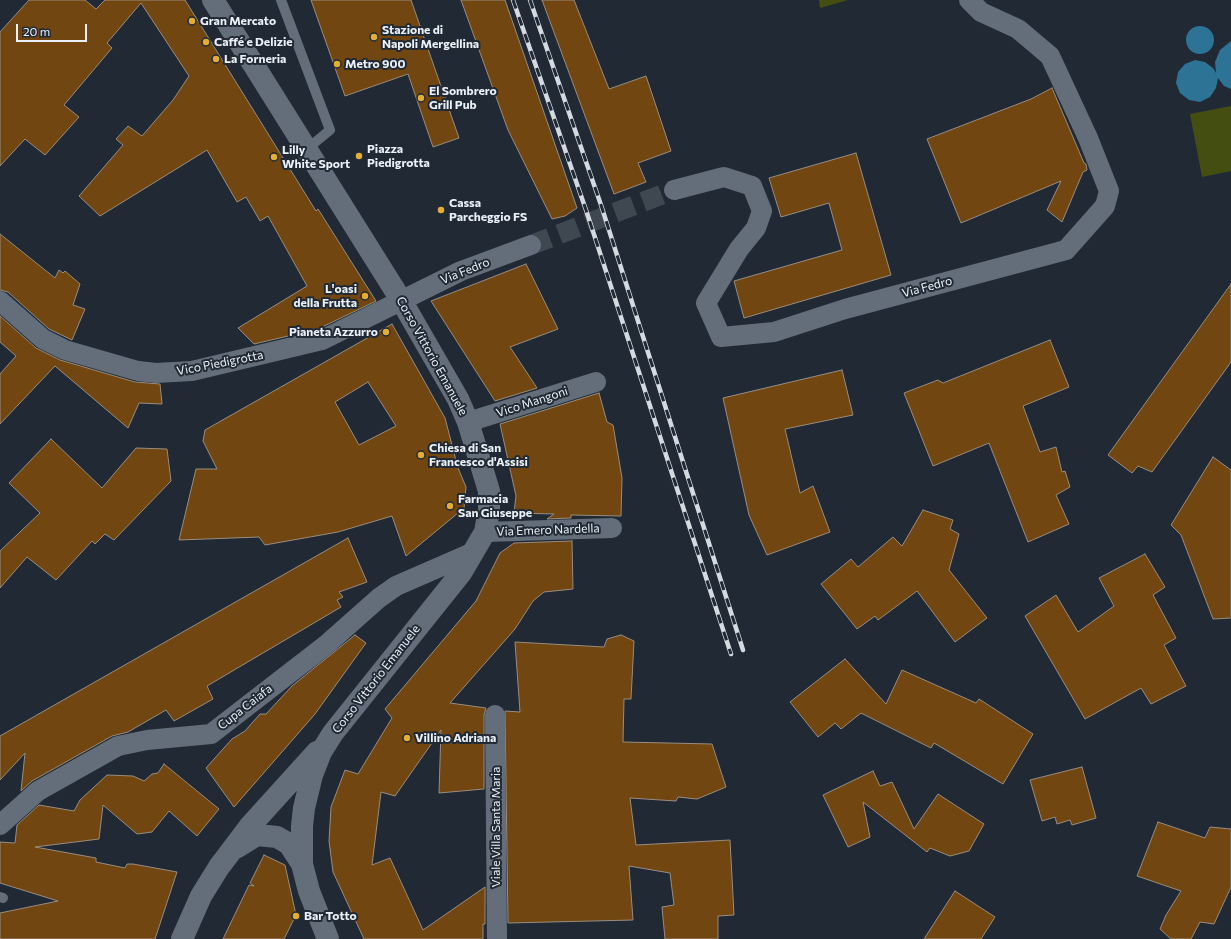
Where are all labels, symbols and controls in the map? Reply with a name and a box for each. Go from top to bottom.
place label: Gran Mercato [200,14,276,28]
scale bar [18,16,89,42]
marker: Gran Mercato [187,16,197,26]
place label: Stazione di Napoli Mergellina [382,23,479,51]
text: 20 m [23,24,50,38]
marker: Stazione di Napoli Mergellina [369,32,379,42]
place label: Caffé e Delizie [214,35,293,49]
marker: Caffé e Delizie [201,37,211,47]
place label: La Forneria [224,52,286,66]
marker: La Forneria [211,54,221,64]
place label: Metro 900 [345,57,405,71]
marker: Metro 900 [332,59,342,69]
place label: El Sombrero Grill Pub [429,84,497,112]
marker: El Sombrero Grill Pub [416,93,426,103]
place label: Piazza Piedigrotta [367,142,430,170]
place label: Lilly White Sport [282,143,350,171]
marker: Piazza Piedigrotta [354,151,364,161]
marker: Lilly White Sport [269,152,279,162]
place label: Cassa Parcheggio FS [449,196,527,224]
marker: Cassa Parcheggio FS [436,205,446,215]
street label: Via Fedro [438,255,492,287]
street label: Via Fedro [900,273,954,301]
place label: L'oasi della Frutta [293,282,357,310]
marker: L'oasi della Frutta [360,291,370,301]
street label: Corso Vittorio Emanuele [393,294,471,418]
place label: Pianeta Azzurro [289,325,378,339]
marker: Pianeta Azzurro [381,327,391,337]
street label: Vico Piedigrotta [175,348,265,378]
street label: Vico Mangoni [494,384,570,420]
place label: Chiesa di San Francesco d'Assisi [429,441,528,469]
marker: Chiesa di San Francesco d'Assisi [416,450,426,460]
place label: Farmacia San Giuseppe [458,492,532,520]
marker: Farmacia San Giuseppe [445,501,455,511]
street label: Via Emero Nardella [496,521,600,539]
street label: Corso Vittorio Emanuele [329,622,423,736]
street label: Cupa Caiafa [215,681,275,733]
place label: Villino Adriana [415,731,496,745]
marker: Villino Adriana [402,733,412,743]
street label: Viale Villa Santa Maria [489,767,503,887]
place label: Bar Totto [304,909,357,923]
marker: Bar Totto [291,911,301,921]

